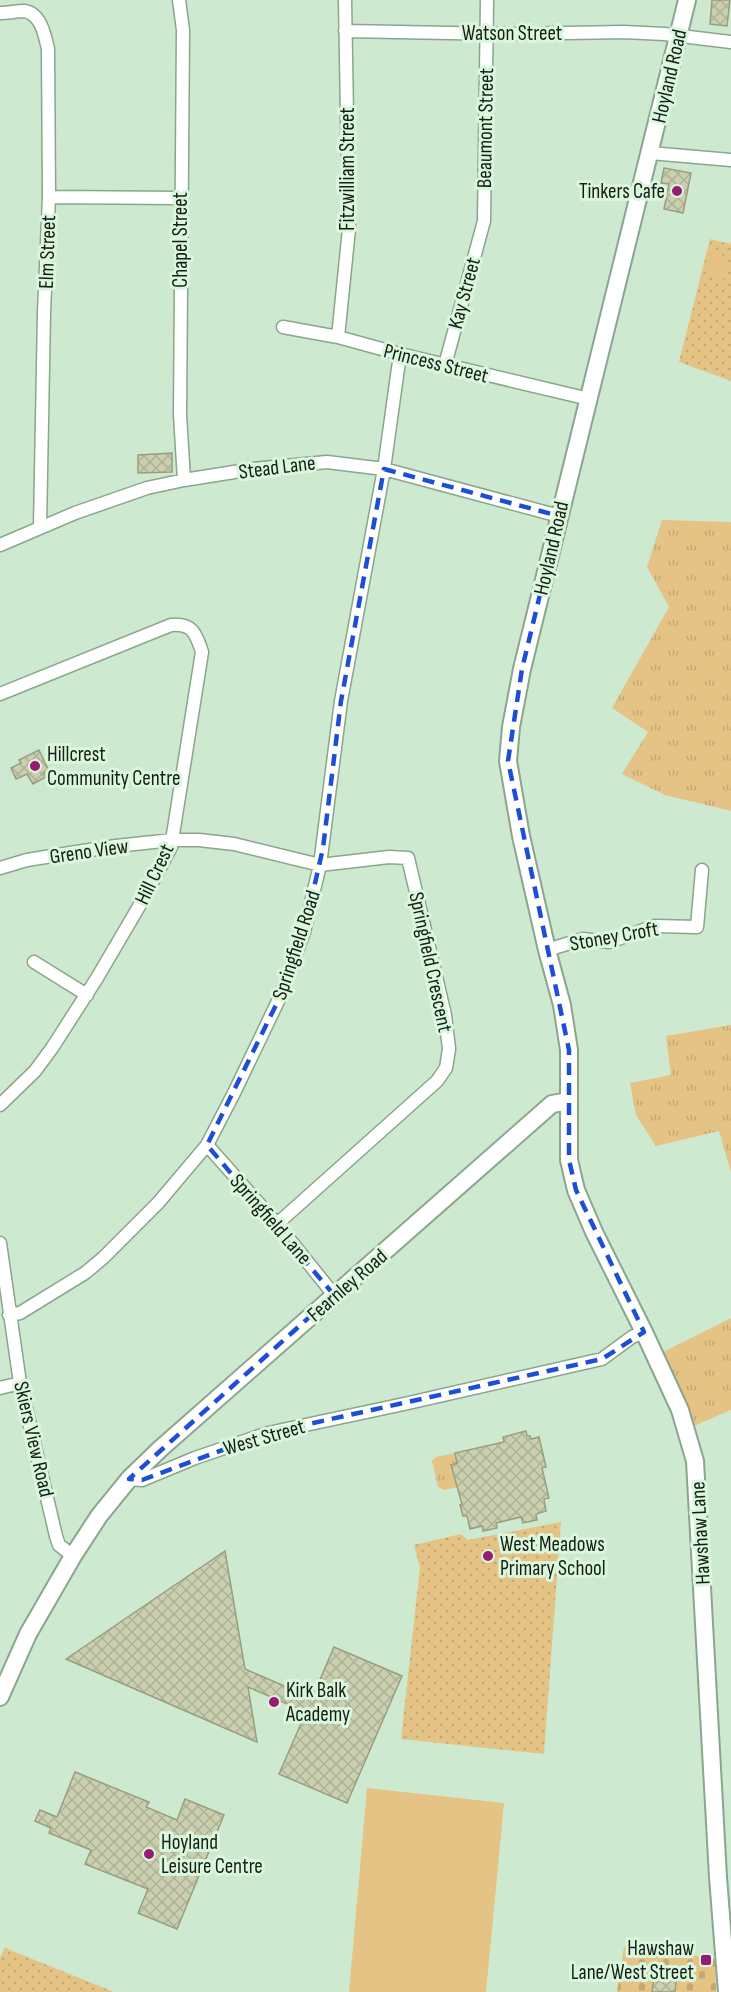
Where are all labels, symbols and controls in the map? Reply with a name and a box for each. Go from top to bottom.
street label: Watson Street [462,21,562,46]
street label: Hoyland Road [647,27,692,125]
street label: Beaumont Street [472,68,499,188]
street label: Fitzwilliam Street [335,107,360,231]
place label: Tinkers Cafe [579,179,665,204]
marker: Tinkers Cafe [670,184,684,198]
street label: Chapel Street [168,192,193,288]
street label: Elm Street [34,215,61,289]
street label: Kay Street [443,255,486,332]
street label: Princess Street [381,338,491,389]
street label: Stead Lane [237,450,317,485]
street label: Hoyland Road [529,499,574,597]
place label: Hillcrest Community Centre [47,742,180,791]
marker: Hillcrest Community Centre [28,759,42,773]
street label: Greno View [48,834,130,869]
street label: Hill Crest [130,840,179,908]
street label: Springfield Road [267,887,326,1003]
street label: Springfield Crescent [403,890,458,1034]
street label: Stoney Croft [568,916,660,957]
street label: Springfield Lane [224,1169,317,1270]
street label: Fearnley Road [302,1244,392,1327]
street label: Skiers View Road [8,1379,59,1499]
street label: West Street [221,1414,308,1461]
street label: Hawshaw Lane [685,1481,716,1585]
place label: West Meadows Primary School [500,1532,606,1581]
marker: West Meadows Primary School [481,1549,495,1563]
place label: Kirk Balk Academy [285,1678,350,1727]
marker: Kirk Balk Academy [267,1695,281,1709]
place label: Hoyland Leisure Centre [161,1830,263,1879]
marker: Hoyland Leisure Centre [142,1847,156,1861]
place label: Hawshaw Lane/West Street [571,1936,694,1985]
marker: Hawshaw Lane/West Street [699,1953,713,1967]

